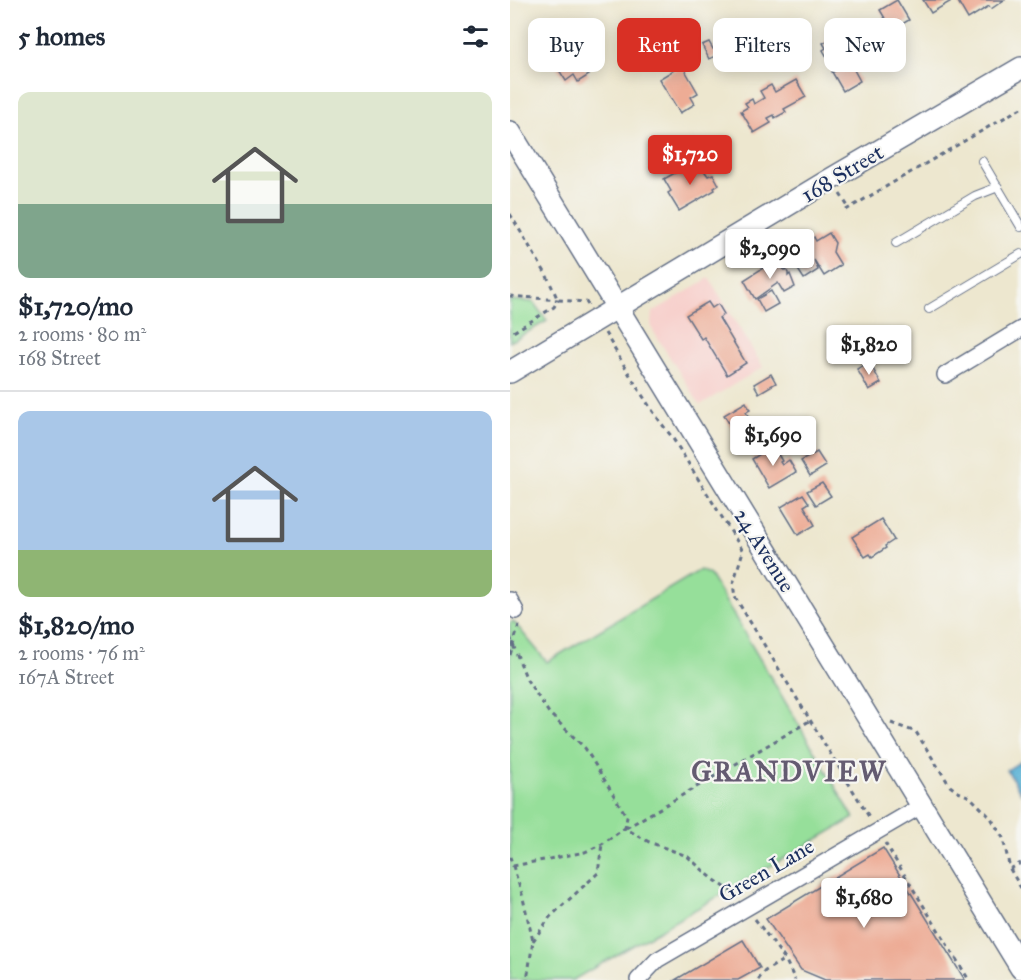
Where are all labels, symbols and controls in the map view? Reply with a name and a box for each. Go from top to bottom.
chip: Buy [528,18,605,72]
chip: Rent [617,18,701,72]
chip: Filters [713,18,812,72]
chip: New [824,18,906,72]
text: 5 homes [18,20,105,52]
icon: filters [459,20,492,53]
icon: home [201,131,309,239]
pin: $1,720 [641,135,739,186]
street label: 168 Street [796,138,888,208]
text: $1,720 [662,142,718,166]
pin: $2,090 [721,229,819,280]
text: $2,090 [739,236,801,260]
text: $1,720/mo [18,290,133,322]
text: 2 rooms · 80 m² [18,322,146,346]
pin: $1,820 [820,325,918,376]
text: $1,820 [840,332,898,356]
text: 168 Street [18,346,101,370]
pin: $1,690 [724,416,822,467]
text: $1,690 [744,423,802,447]
icon: home [201,450,309,558]
street label: 24 Avenue [728,503,801,597]
text: $1,820/mo [18,609,134,641]
text: 2 rooms · 76 m² [18,641,145,665]
text: 167A Street [18,665,114,689]
district label: GRANDVIEW [691,754,887,789]
street label: Green Lane [714,832,819,909]
pin: $1,680 [815,878,913,929]
text: $1,680 [835,885,893,909]

